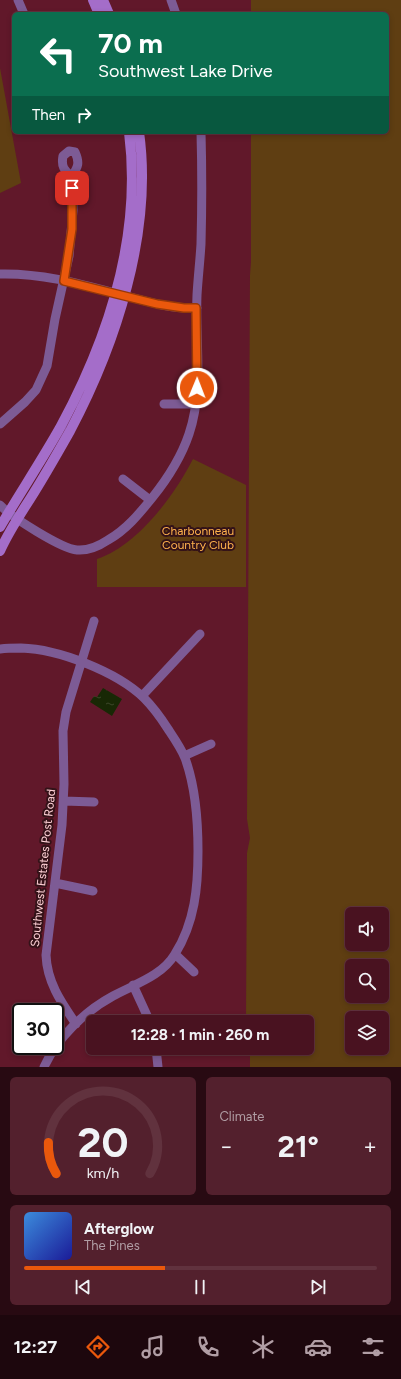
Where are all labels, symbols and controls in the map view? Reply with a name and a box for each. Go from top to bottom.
text: 70 m [98,26,163,60]
icon: left [32,28,84,80]
text: Southwest Lake Drive [98,60,273,82]
icon: right [73,104,95,126]
text: Then [32,106,65,124]
pin [55,171,89,205]
icon: arrive [61,177,83,199]
position arrow [176,367,218,409]
park label: Charbonneau Country Club [162,524,234,552]
street label: Southwest Estates Post Road [28,788,58,948]
map controls [345,907,389,1055]
button: sound [345,907,389,951]
button: search [345,959,389,1003]
speed limit sign: 30 [12,1003,64,1055]
button: layers [345,1011,389,1055]
text: 12:28 · 1 min · 260 m [131,1026,269,1044]
text: Climate [220,1109,264,1124]
text: 20 [77,1117,128,1167]
text: 21° [278,1128,319,1165]
text: − [220,1133,233,1160]
text: + [363,1133,377,1160]
text: km/h [86,1164,119,1182]
text: Afterglow [84,1220,154,1238]
text: The Pines [84,1238,140,1253]
icon: previous [72,1276,94,1298]
icon: pause [189,1276,211,1298]
icon: next [307,1276,329,1298]
icon: directions [84,1333,112,1361]
icon: music [139,1333,167,1361]
icon: phone [194,1333,222,1361]
icon: climate [249,1333,277,1361]
icon: car [304,1333,332,1361]
icon: filters [359,1333,387,1361]
text: 12:27 [14,1336,57,1358]

